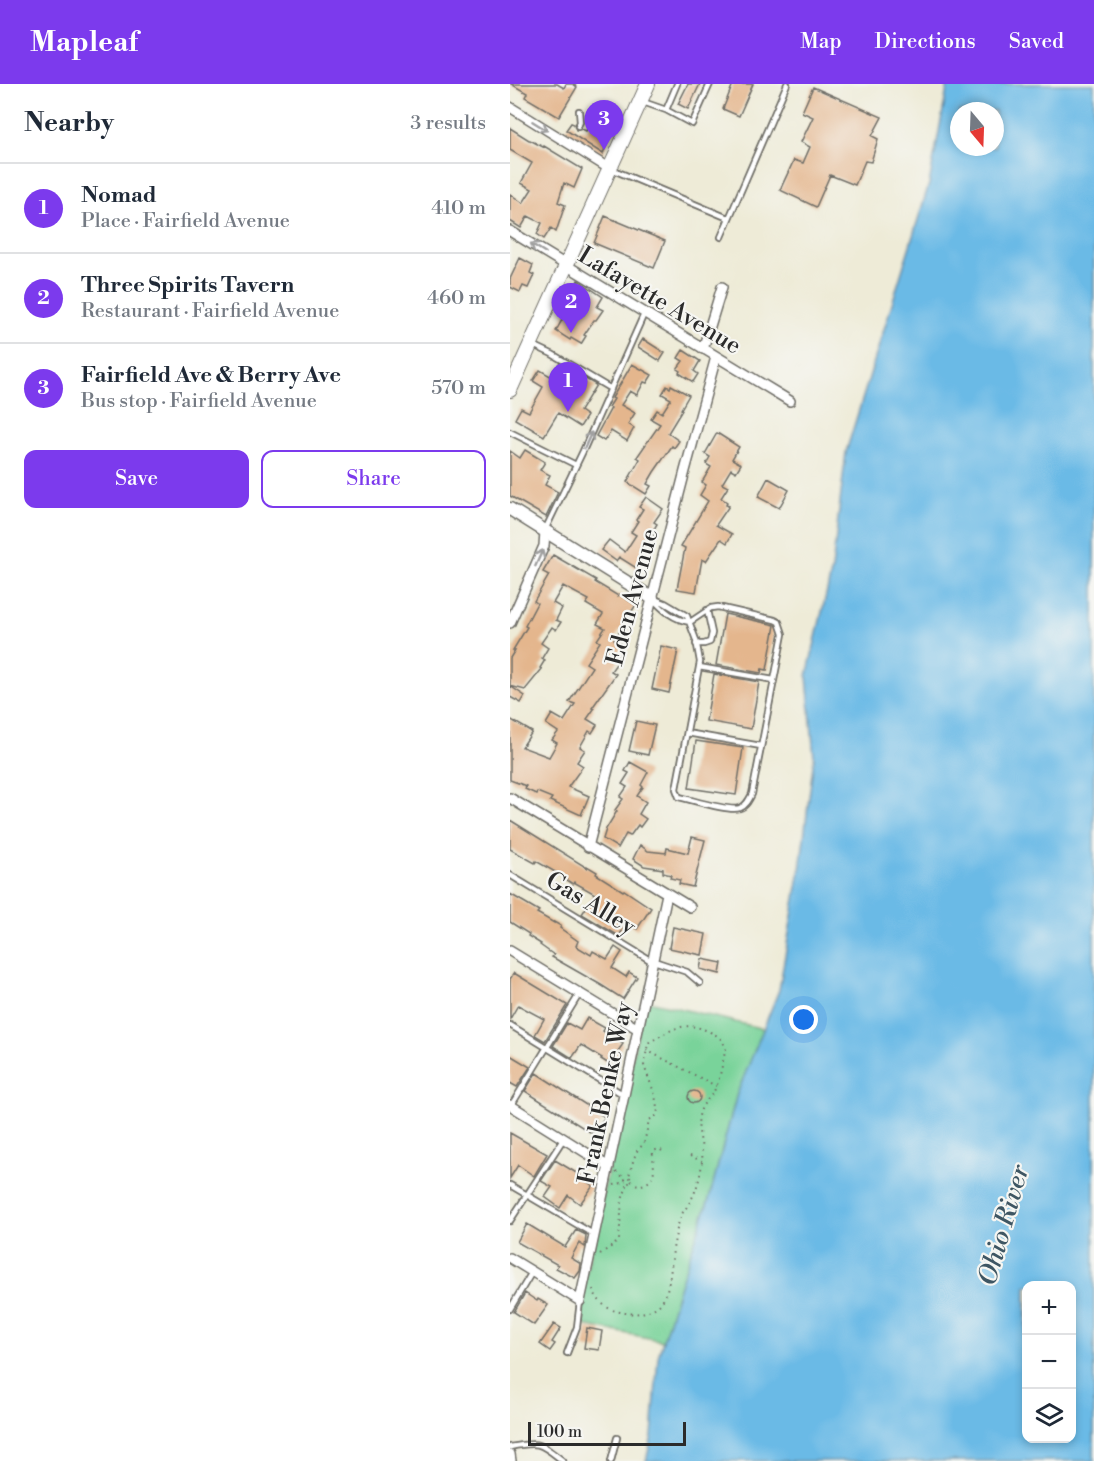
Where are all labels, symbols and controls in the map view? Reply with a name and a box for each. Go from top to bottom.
text: Mapleaf [30,25,138,60]
text: Map [800,29,842,55]
text: Directions [875,29,976,55]
text: Saved [1009,29,1064,55]
pin: 3 [584,100,623,150]
north arrow [950,102,1004,156]
text: Nearby [24,107,114,139]
text: 3 results [410,111,486,136]
one-way arrow [531,121,548,133]
text: Nomad [81,182,157,209]
text: 1 [39,196,48,221]
text: 410 m [431,196,486,221]
text: Place · Fairfield Avenue [81,209,290,234]
street label: Lafayette Avenue [572,240,747,361]
one-way arrow [530,242,547,254]
text: Three Spirits Tavern [81,272,294,299]
pin: 2 [552,284,590,333]
text: 2 [37,286,50,311]
text: 460 m [427,286,486,311]
text: Restaurant · Fairfield Avenue [81,299,339,324]
text: Fairfield Ave & Berry Ave [81,362,341,389]
pin: 1 [548,362,588,412]
text: 3 [37,376,50,401]
text: 570 m [431,376,486,401]
text: Bus stop · Fairfield Avenue [81,389,317,414]
one-way arrow [583,432,594,450]
button: Save [24,450,249,508]
button: Share [261,450,486,508]
street label: Eden Avenue [600,525,666,669]
one-way arrow [534,550,545,568]
street label: Gas Alley [540,865,641,943]
street label: Frank Benke Way [572,999,640,1187]
your location [789,1005,818,1034]
water label: Ohio River [971,1160,1037,1289]
map controls [1022,1281,1076,1443]
button: + [1022,1281,1076,1335]
button: − [1022,1335,1076,1389]
button: layers [1022,1389,1076,1443]
scale bar [528,1419,686,1446]
text: 100 m [537,1422,582,1442]

